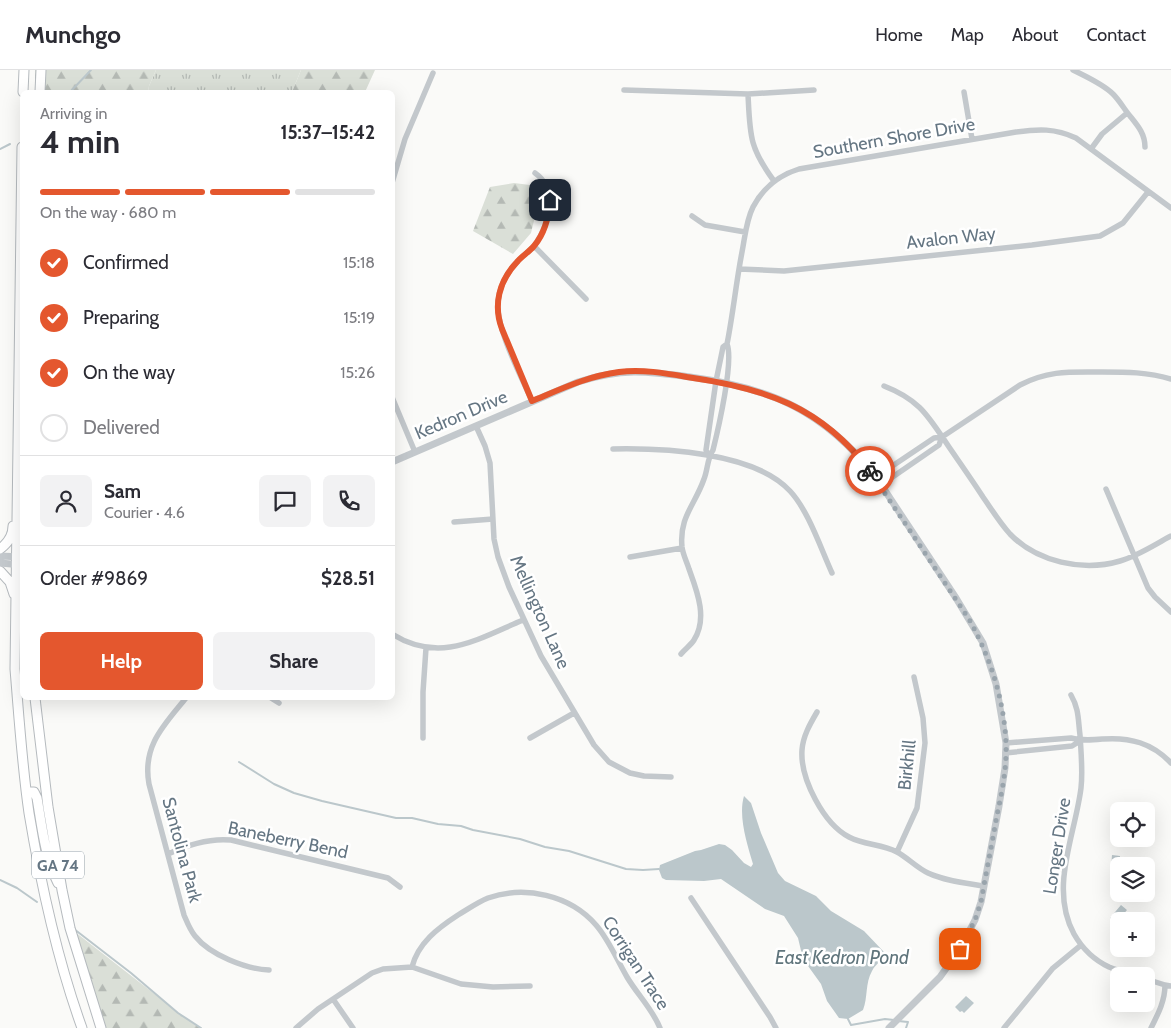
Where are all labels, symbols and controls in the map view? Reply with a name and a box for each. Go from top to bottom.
text: Munchgo [25,20,121,49]
text: Home [875,24,923,46]
text: Map [951,24,984,46]
text: About [1012,24,1058,46]
text: Contact [1086,24,1146,46]
text: Arriving in [40,104,107,123]
street label: Southern Shore Drive [811,113,977,163]
text: 15:37–15:42 [280,121,375,144]
text: 4 min [40,122,120,161]
pin [529,179,571,221]
icon: home [536,186,564,214]
text: On the way · 680 m [40,203,176,222]
street label: Avalon Way [905,222,997,254]
icon: check [40,249,68,277]
text: Confirmed [83,251,169,274]
text: 15:18 [343,253,375,272]
icon: check [40,304,68,332]
text: Preparing [83,306,159,329]
text: 15:19 [343,308,375,327]
icon: check [40,359,68,387]
text: On the way [83,361,175,384]
text: 15:26 [340,363,375,382]
street label: Kedron Drive [411,386,511,444]
text: Delivered [83,416,160,439]
courier [845,446,895,496]
icon: bike [856,457,884,485]
button: person [40,475,92,527]
button: chat [259,475,311,527]
button: phone [323,475,375,527]
text: Sam [104,480,141,503]
text: Courier · 4.6 [104,503,185,522]
street label: Mellington Lane [505,552,575,672]
text: Order #9869 [40,567,148,590]
text: $28.51 [321,567,375,590]
button: Help [40,632,203,690]
button: Share [213,632,375,690]
street label: Birkhill [893,738,921,791]
street label: Santolina Park [157,795,207,906]
street label: Longer Drive [1039,796,1075,896]
map controls [1110,802,1155,1012]
button: locate [1110,802,1155,847]
street label: Baneberry Bend [226,817,350,863]
road number: GA 74 [32,852,84,878]
button: layers [1110,857,1155,902]
street label: Corrigan Trace [598,912,674,1014]
button: + [1110,912,1155,957]
pin [939,928,981,970]
icon: bag [946,935,974,963]
water label: East Kedron Pond [775,946,910,969]
button: − [1110,967,1155,1012]

